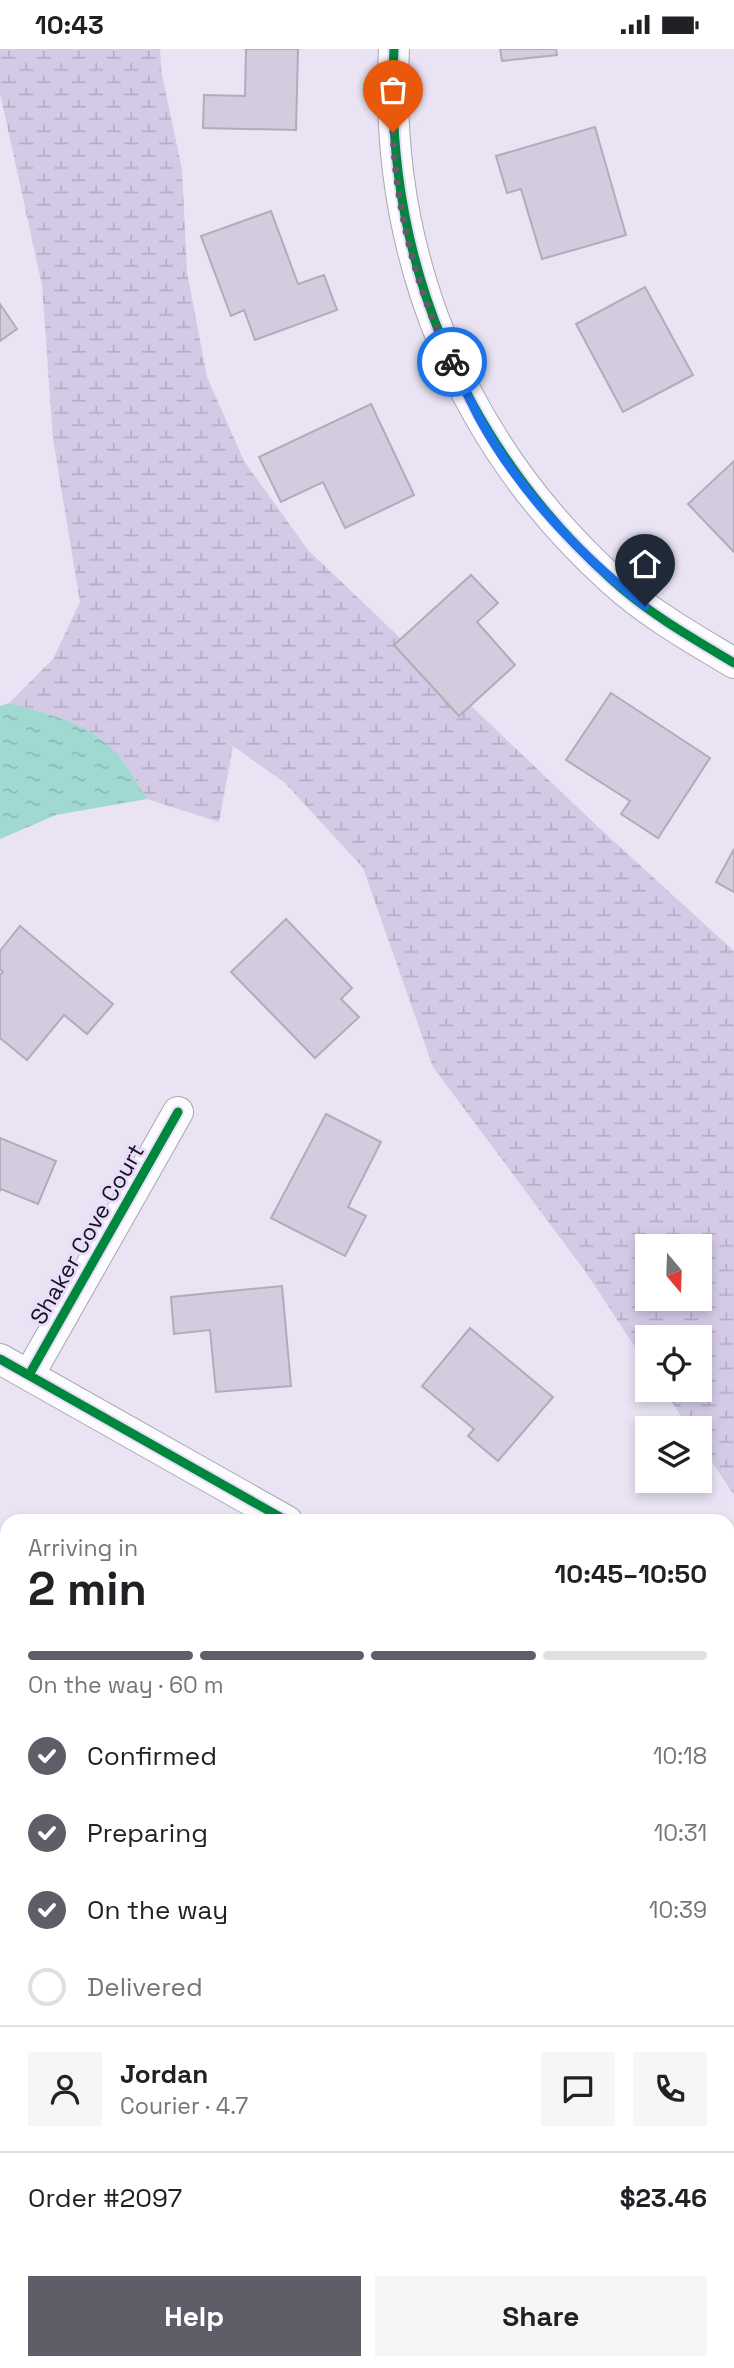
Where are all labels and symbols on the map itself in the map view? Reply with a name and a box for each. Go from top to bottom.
pin [363,60,423,132]
courier [417,327,487,397]
pin [615,534,675,606]
street label: Shaker Cove Court [23,1138,151,1330]
north arrow [635,1234,712,1311]

